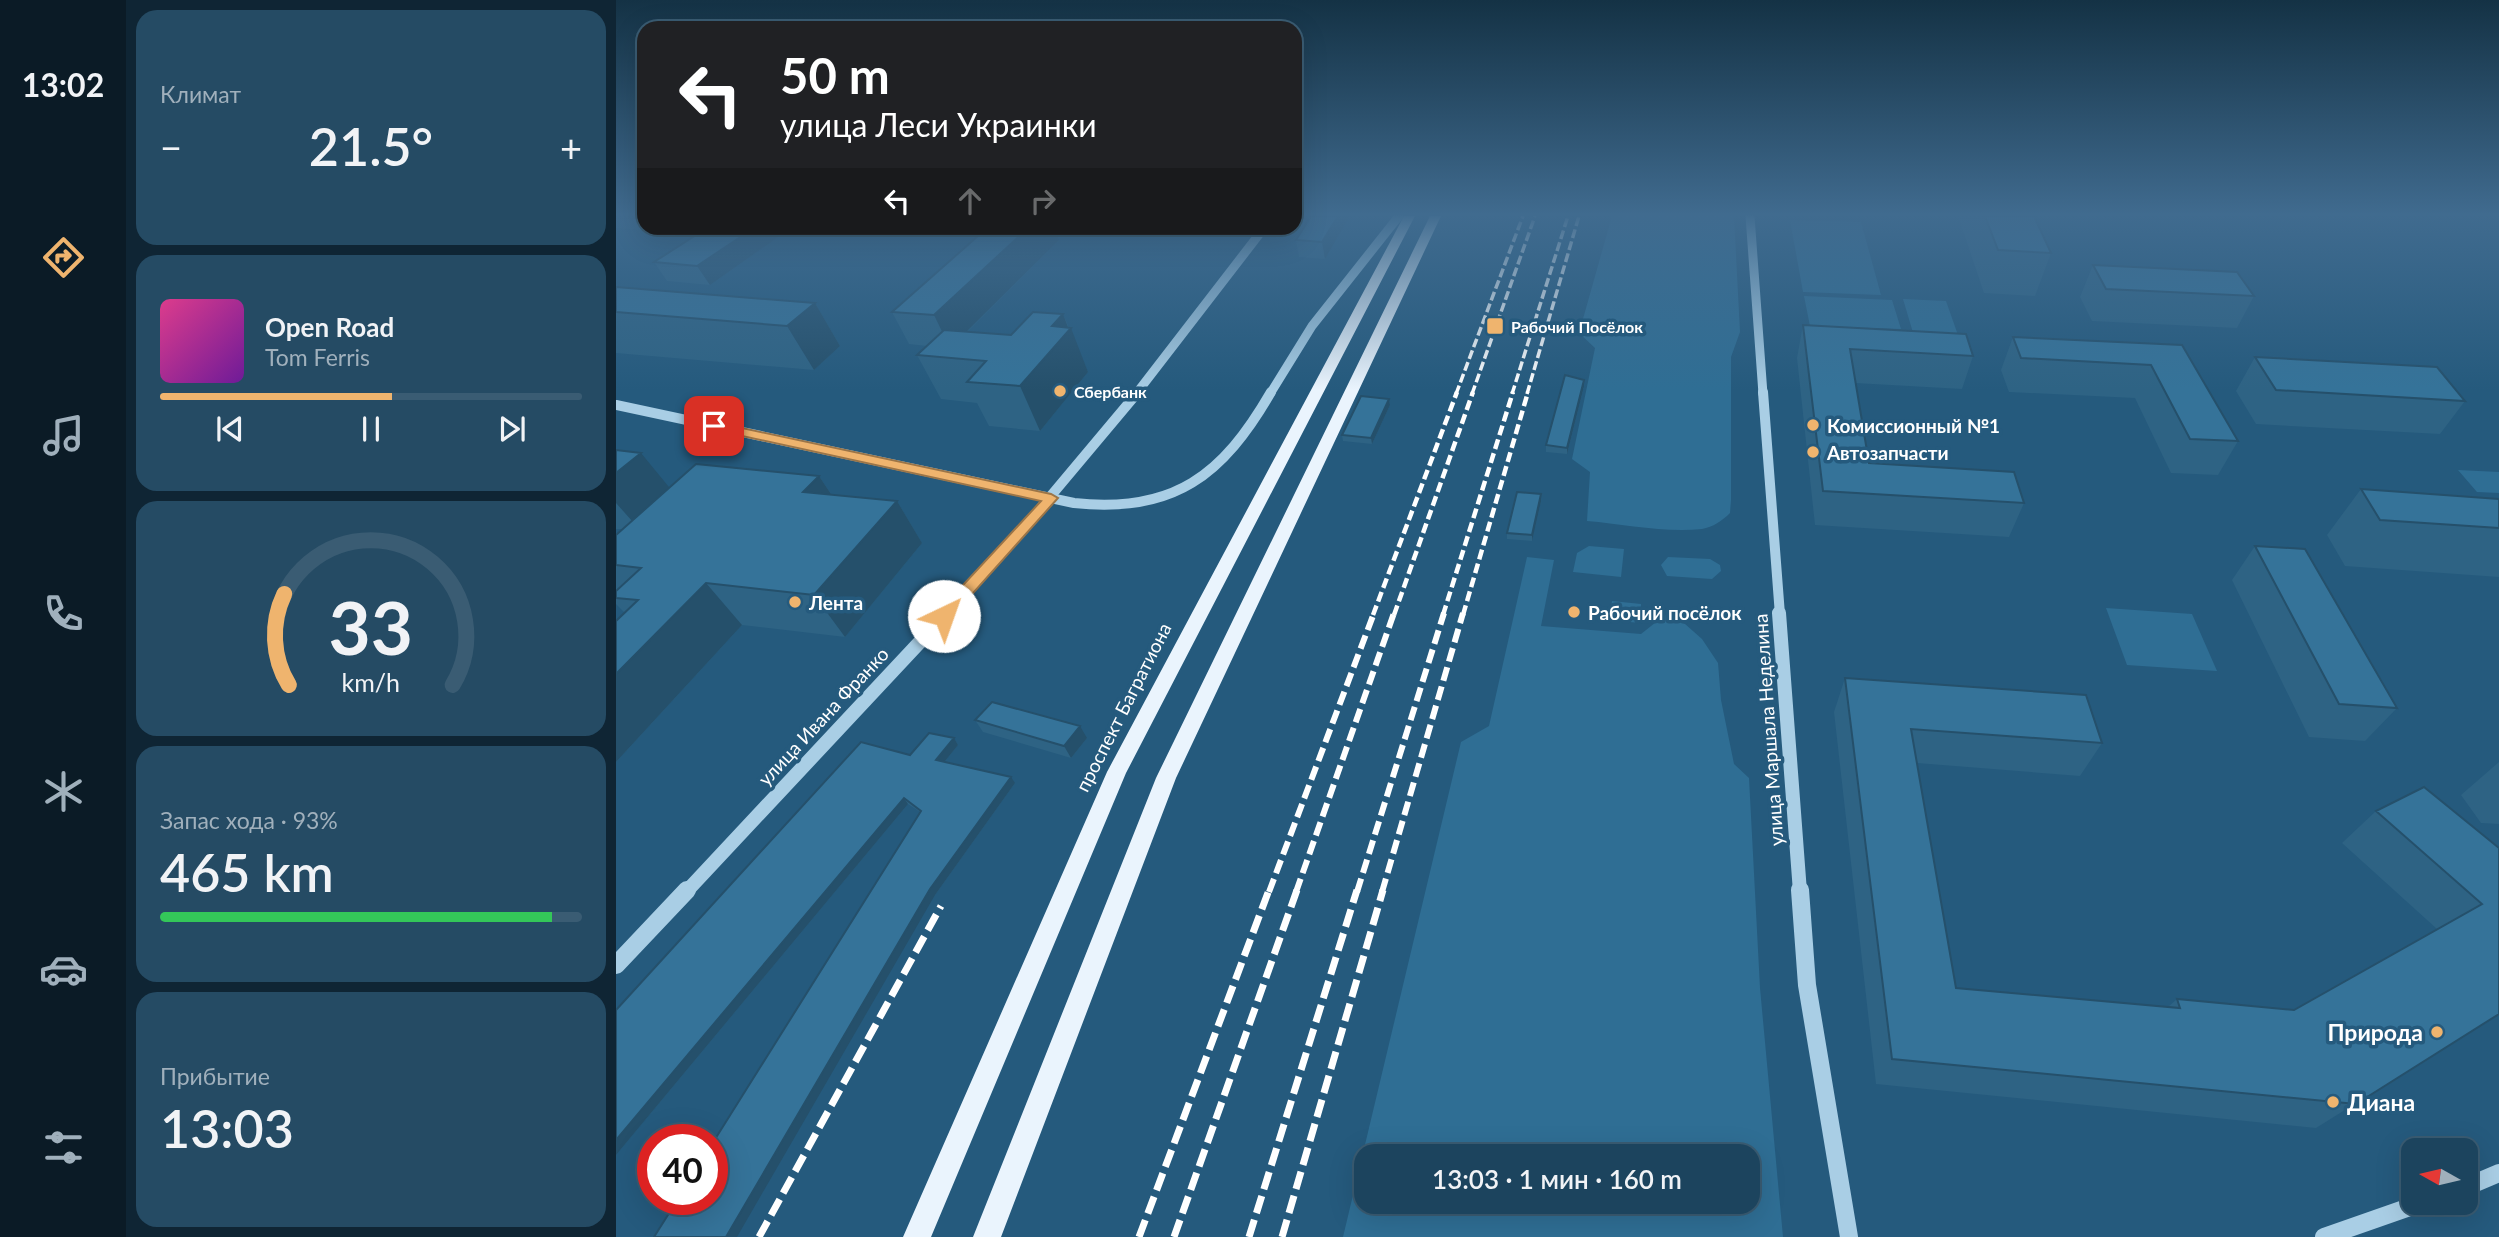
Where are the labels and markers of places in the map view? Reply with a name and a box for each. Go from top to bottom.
marker: Рабочий Посёлок [1485,316,1505,336]
place label: Рабочий Посёлок [1511,317,1643,336]
place label: Сбербанк [1074,382,1147,401]
marker: Сбербанк [1052,383,1068,399]
pin [684,396,744,456]
place label: Комиссионный №1 [1827,414,2000,437]
marker: Комиссионный №1 [1805,417,1821,433]
place label: Автозапчасти [1826,441,1948,464]
marker: Автозапчасти [1805,444,1821,460]
place label: Лента [808,591,863,614]
marker: Лента [787,594,803,610]
place label: Рабочий посёлок [1588,601,1742,624]
marker: Рабочий посёлок [1566,604,1582,620]
place label: Природа [2327,1018,2423,1046]
marker: Природа [2429,1024,2445,1040]
place label: Диана [2347,1088,2415,1116]
marker: Диана [2325,1094,2341,1110]

